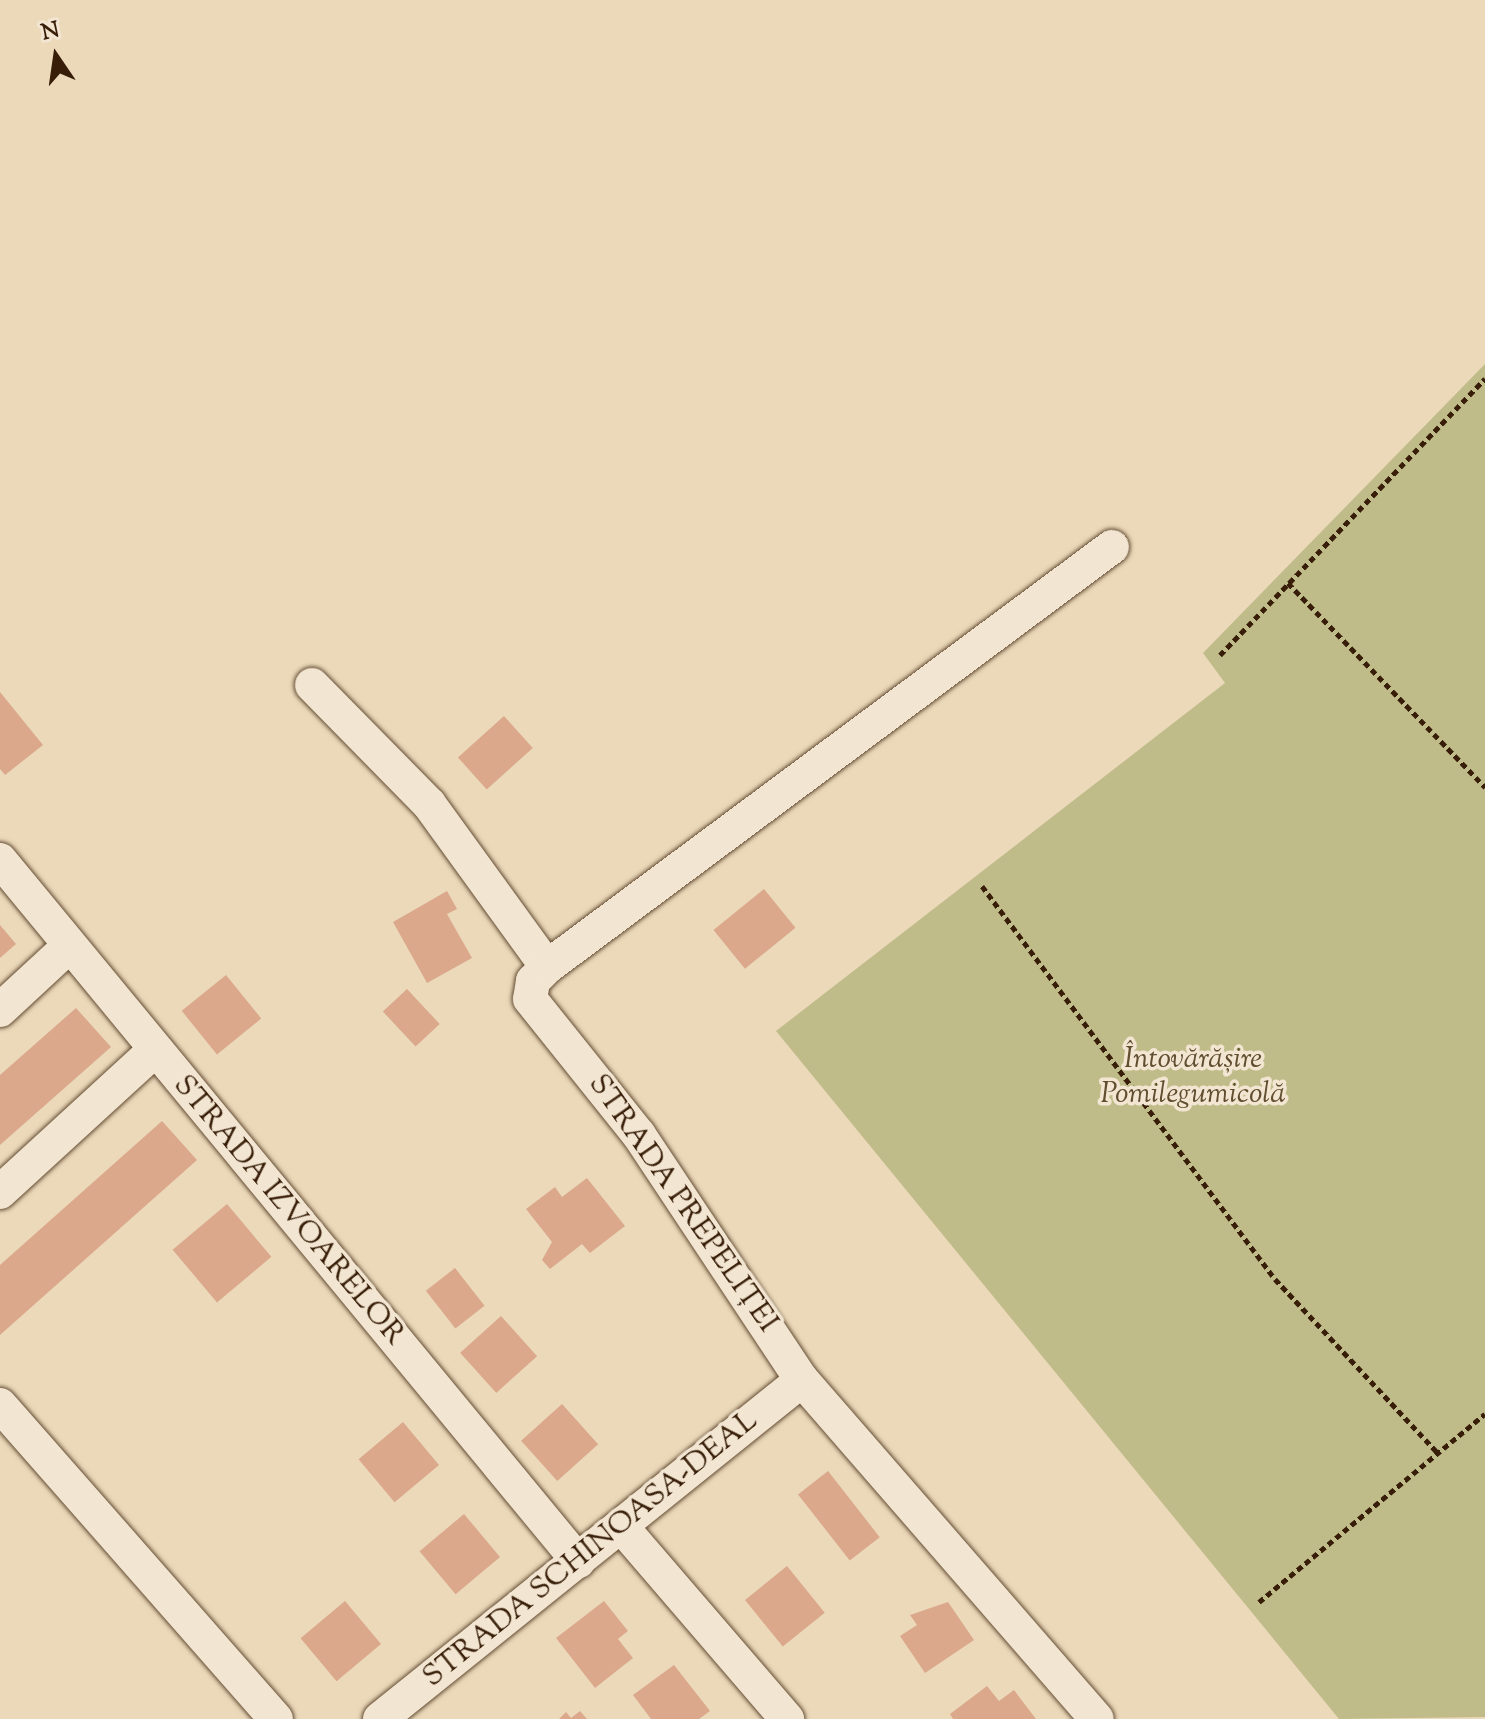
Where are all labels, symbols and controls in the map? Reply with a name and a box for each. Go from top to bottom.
text: N [38,15,63,50]
north arrow [16,16,96,96]
park label: Întovărășire Pomilegumicolă [1100,1042,1286,1112]
street label: STRADA PREPELIȚEI [579,1068,785,1340]
street label: STRADA IZVOARELOR [164,1069,412,1353]
street label: STRADA SCHINOASA-DEAL [416,1404,766,1696]

